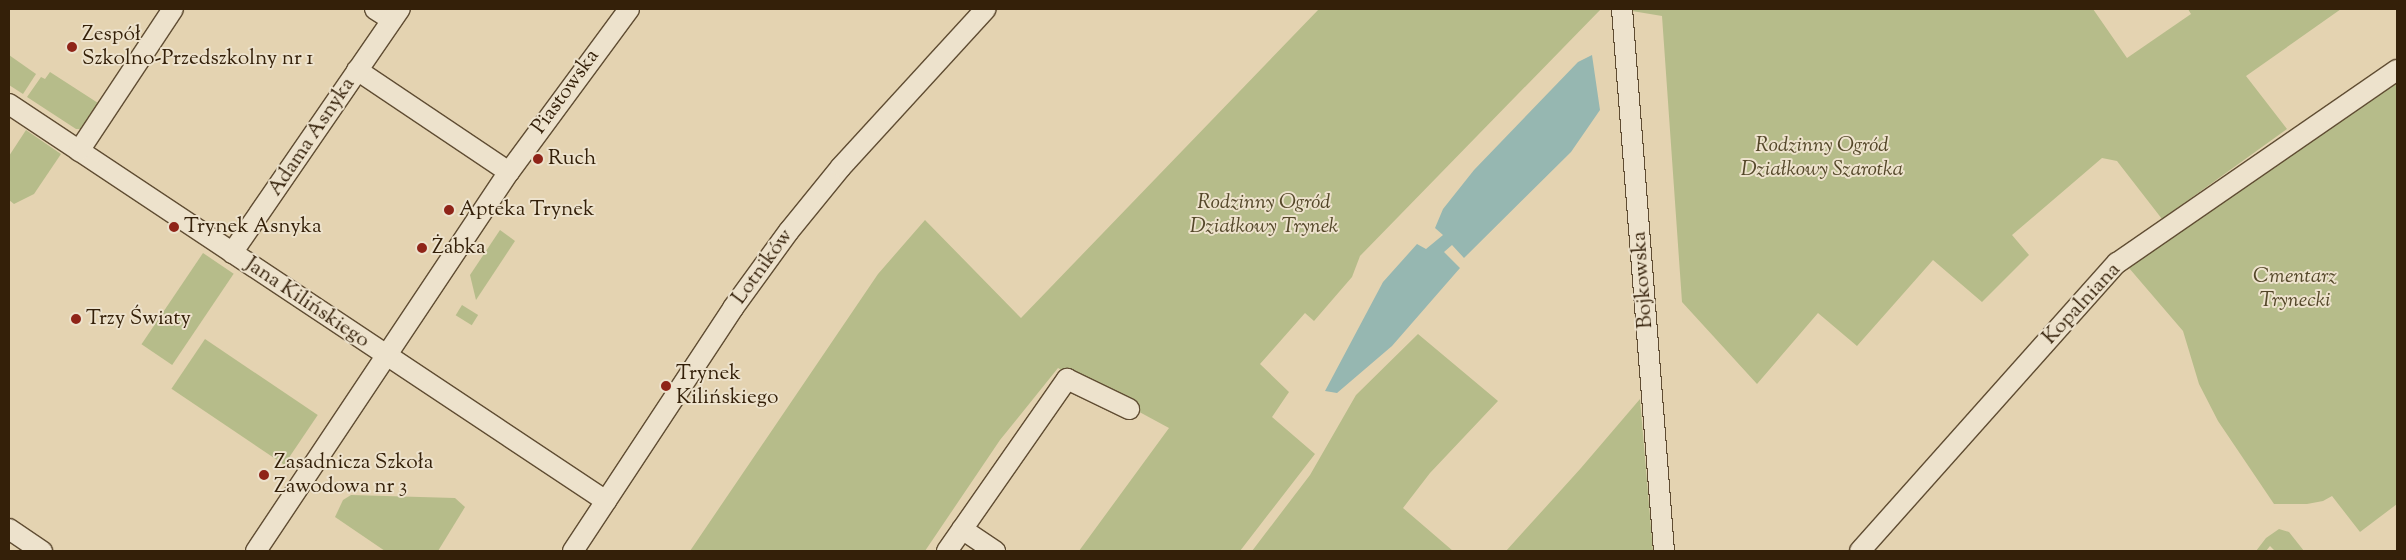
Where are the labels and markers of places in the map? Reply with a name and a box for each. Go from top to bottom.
place label: Zespół Szkolno-Przedszkolny nr 1 [82,22,313,72]
marker: Zespół Szkolno-Przedszkolny nr 1 [66,41,78,53]
place label: Ruch [548,146,596,172]
marker: Ruch [532,153,544,165]
place label: Apteka Trynek [459,197,594,223]
marker: Apteka Trynek [443,204,455,216]
place label: Trynek Asnyka [184,214,322,240]
marker: Trynek Asnyka [168,221,180,233]
place label: Żabka [432,235,486,261]
marker: Żabka [416,242,428,254]
place label: Trzy Światy [86,306,191,332]
marker: Trzy Światy [70,313,82,325]
place label: Trynek Kilińskiego [676,361,778,411]
marker: Trynek Kilińskiego [660,380,672,392]
place label: Zasadnicza Szkoła Zawodowa nr 3 [274,450,433,500]
marker: Zasadnicza Szkoła Zawodowa nr 3 [258,469,270,481]

